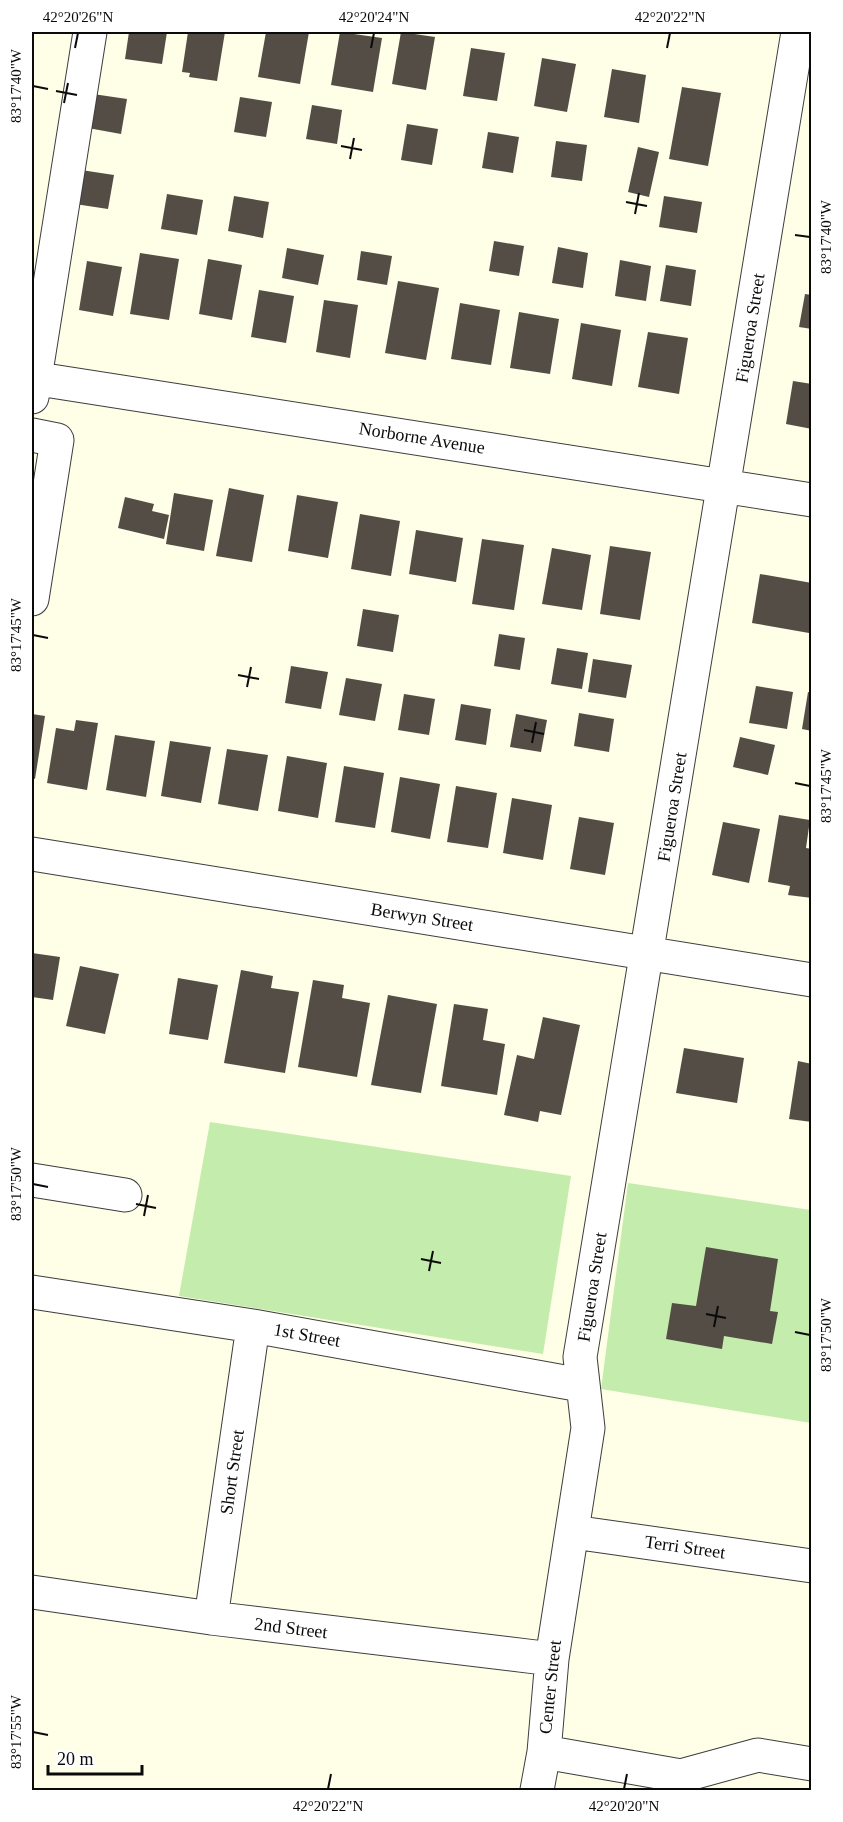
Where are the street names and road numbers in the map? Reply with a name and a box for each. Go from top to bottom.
street label: Figueroa Street [731,272,769,384]
street label: Norborne Avenue [358,418,486,458]
street label: Figueroa Street [653,751,691,863]
street label: Berwyn Street [369,899,475,935]
street label: Figueroa Street [573,1231,611,1343]
street label: 1st Street [272,1319,342,1351]
street label: Short Street [216,1428,248,1516]
street label: Terri Street [643,1531,727,1563]
street label: 2nd Street [253,1614,329,1642]
street label: Center Street [535,1639,565,1735]

